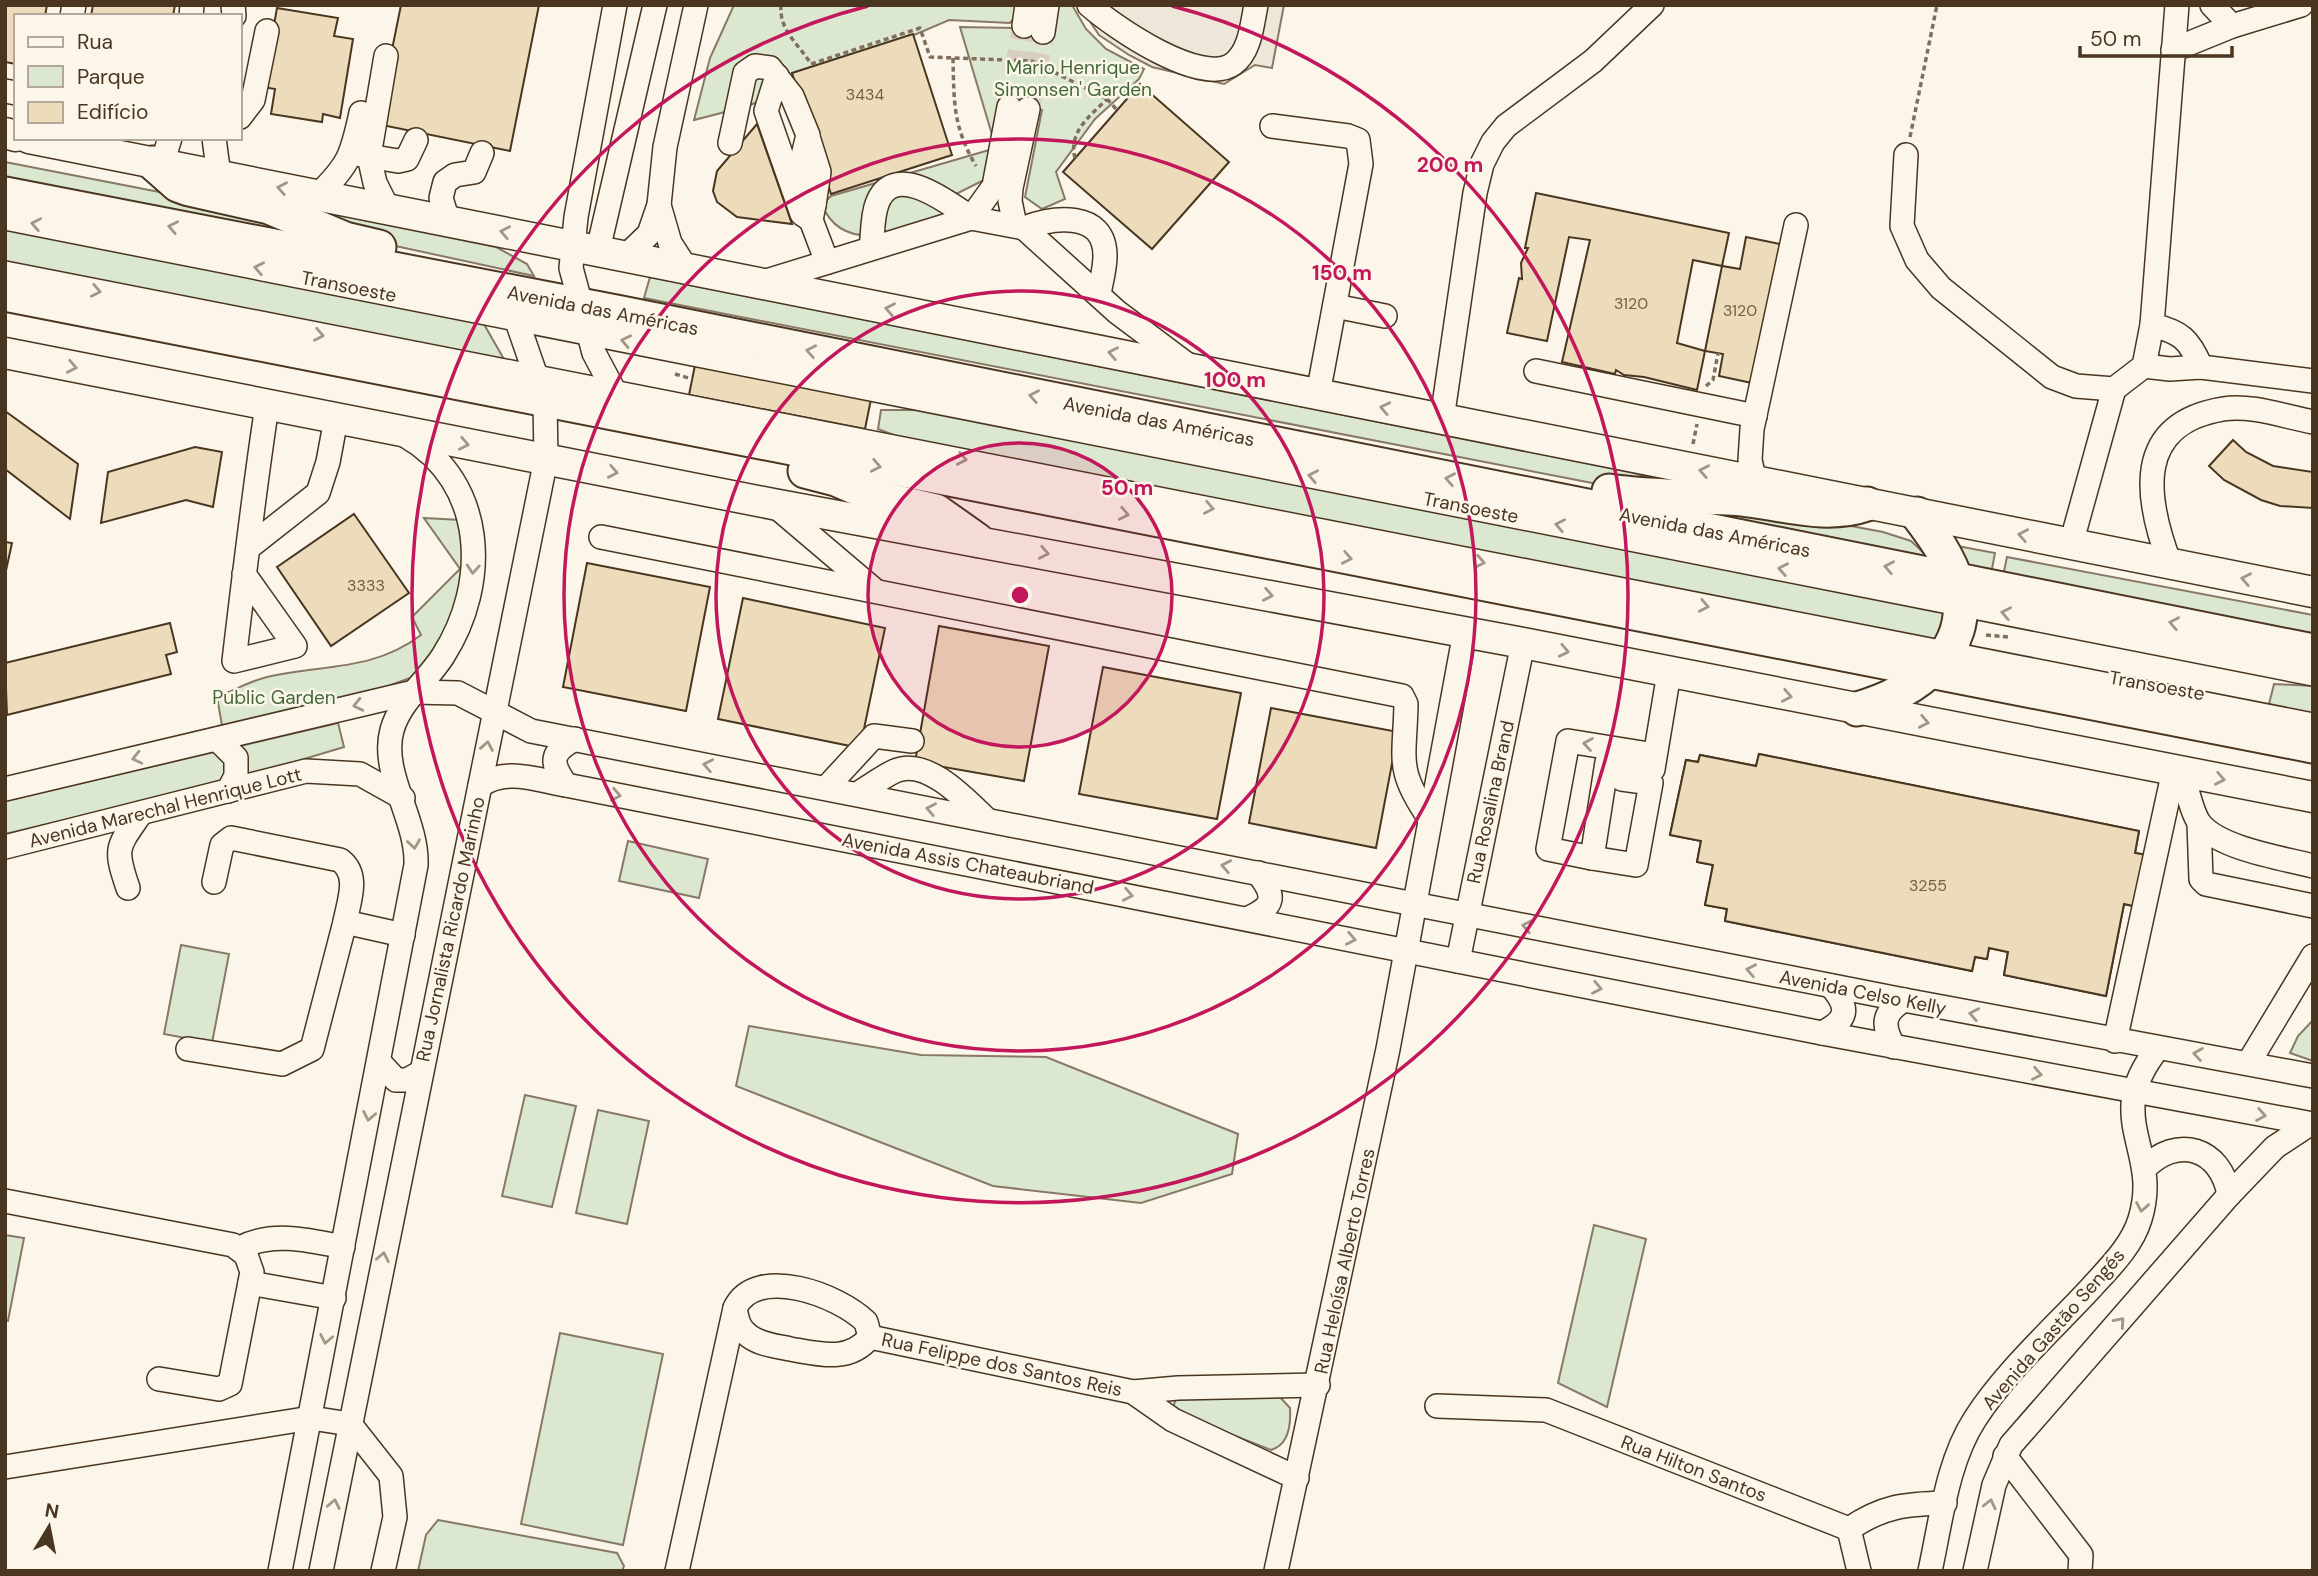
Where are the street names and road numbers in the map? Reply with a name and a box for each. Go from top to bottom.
street label: Transoeste [299,265,399,308]
street label: Avenida das Américas [505,280,701,341]
street label: Avenida das Américas [1061,391,1257,452]
street label: Transoeste [1421,486,1521,529]
street label: Avenida das Américas [1617,502,1813,563]
street label: Transoeste [2107,665,2207,706]
street label: Rua Rosalina Brand [1461,718,1520,886]
street label: Avenida Marechal Henrique Lott [26,761,304,854]
street label: Rua Jornalista Ricardo Marinho [410,794,491,1064]
street label: Avenida Assis Chateaubriand [840,827,1096,900]
street label: Avenida Celso Kelly [1777,964,1949,1021]
street label: Rua Heloísa Alberto Torres [1308,1146,1381,1376]
street label: Avenida Gastão Sengés [1976,1243,2130,1415]
street label: Rua Felippe dos Santos Reis [879,1327,1124,1402]
street label: Rua Hilton Santos [1617,1429,1770,1508]

